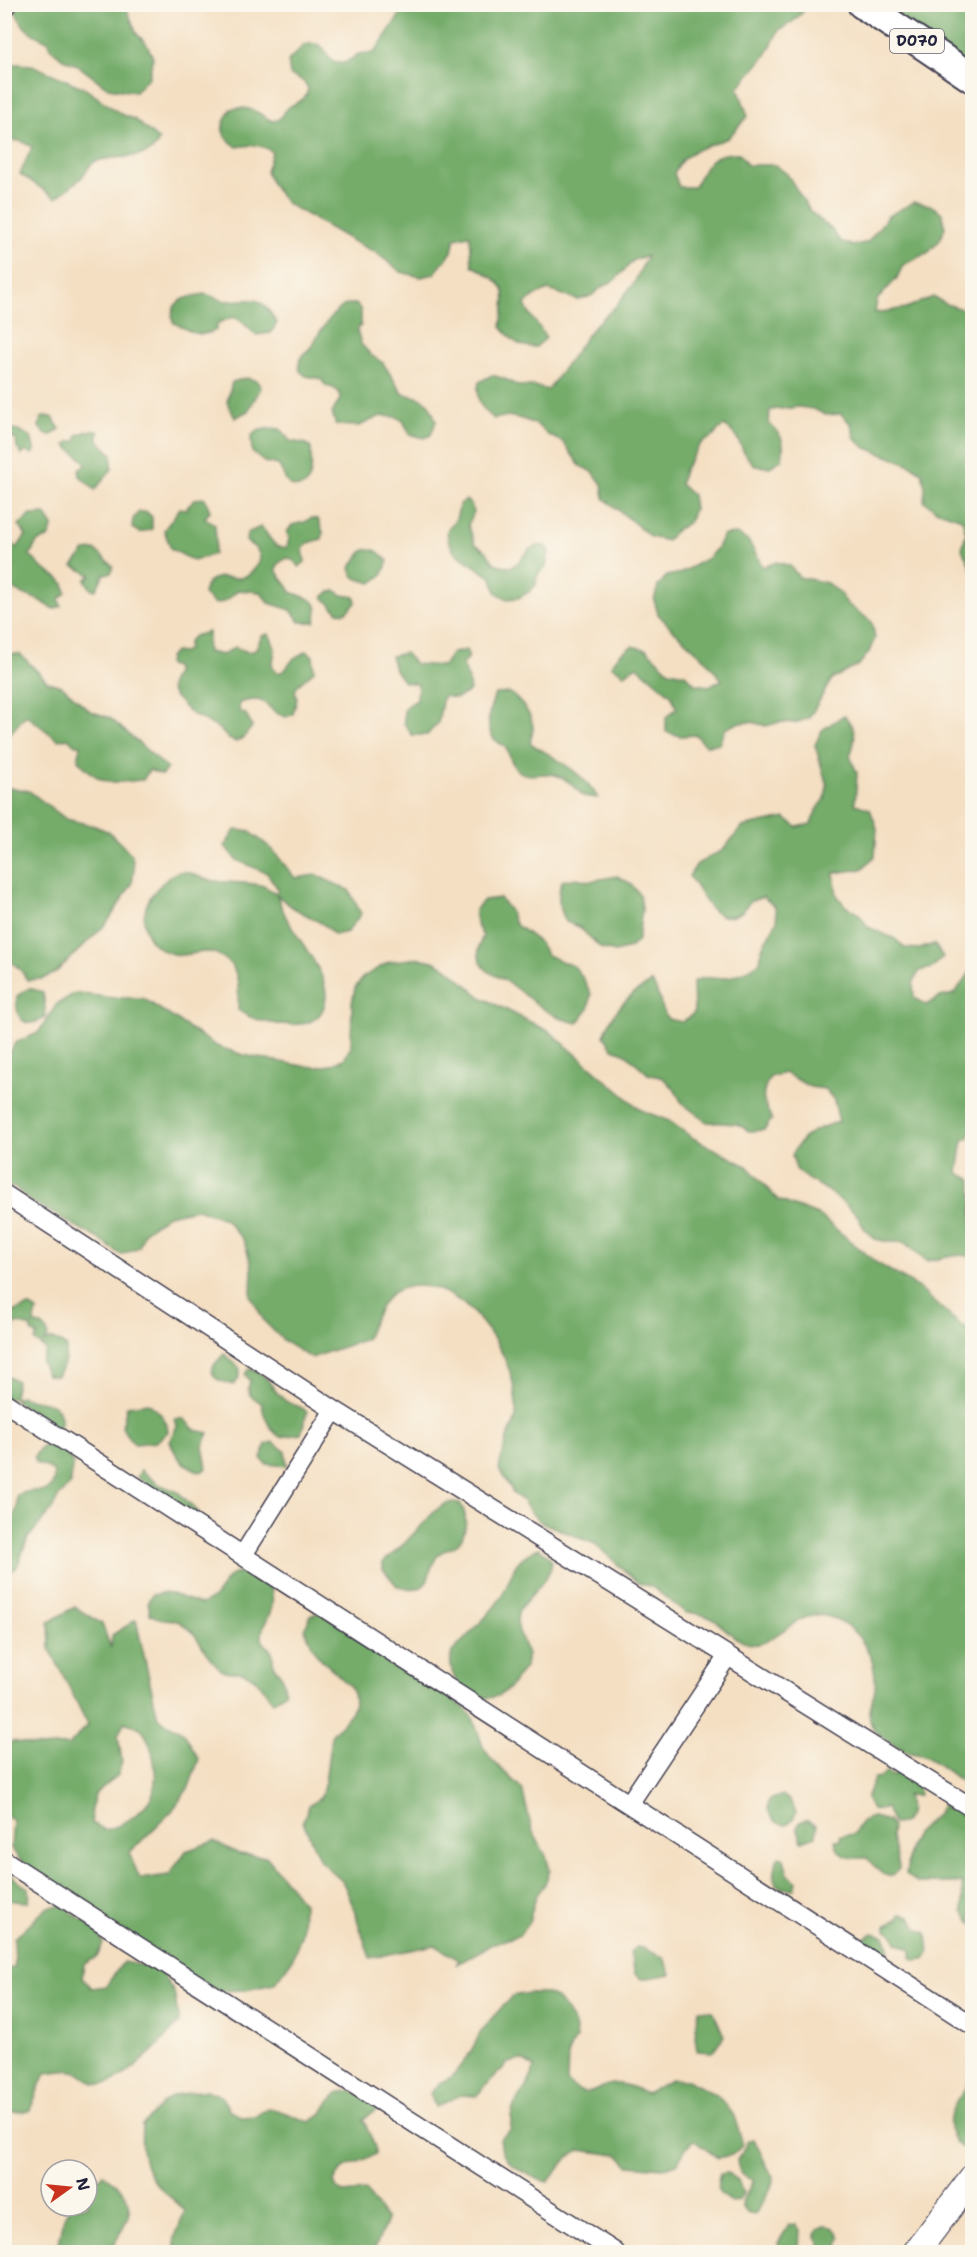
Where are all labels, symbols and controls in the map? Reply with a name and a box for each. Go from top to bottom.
road number: D070 [890,29,944,53]
north arrow [39,2158,99,2218]
text: N [71,2175,95,2193]

